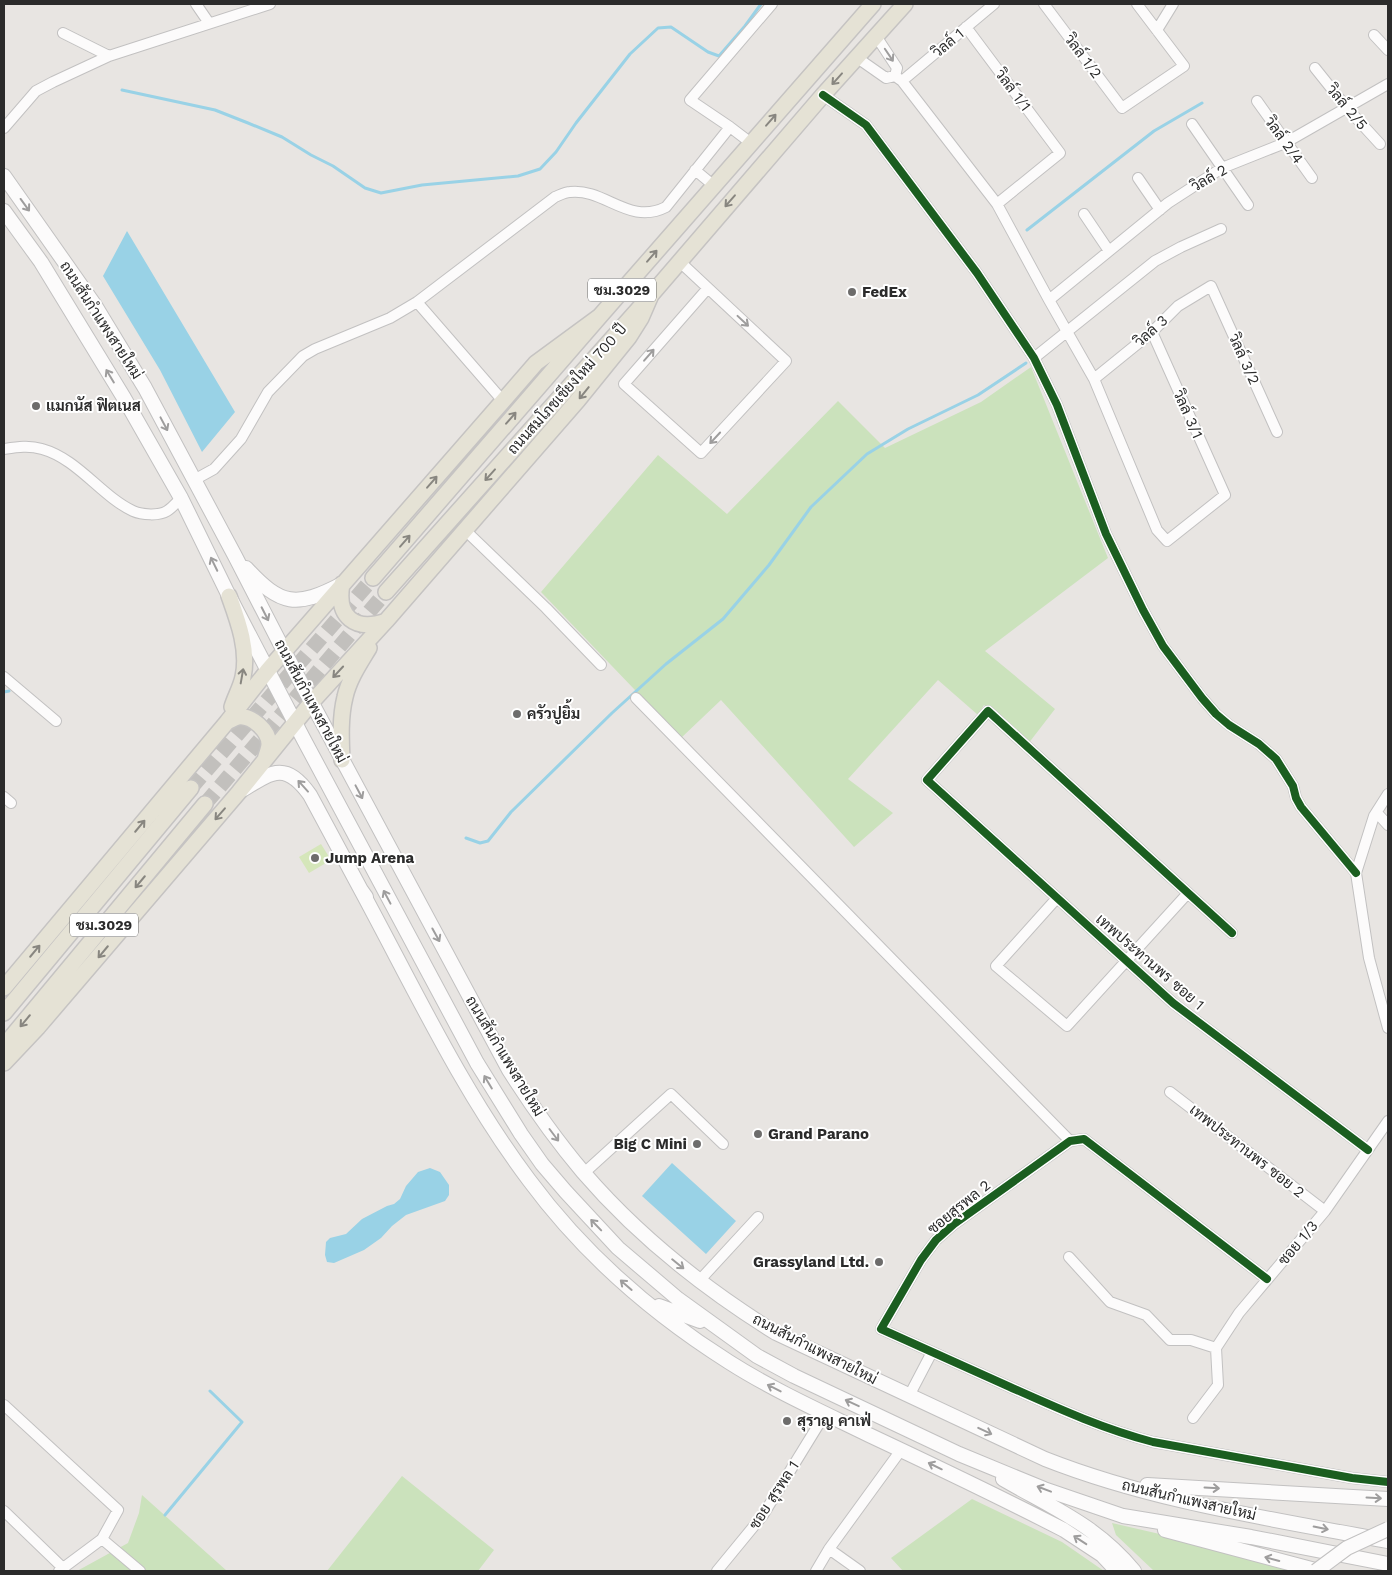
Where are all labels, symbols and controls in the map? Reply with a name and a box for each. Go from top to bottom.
street label: วิลล์ 1 [928,24,967,62]
street label: วิลล์ 1/2 [1060,29,1106,82]
one-way arrow [884,48,894,62]
street label: วิลล์ 1/1 [991,64,1035,115]
one-way arrow [831,72,843,85]
street label: วิลล์ 2/5 [1322,79,1372,134]
street label: วิลล์ 2/4 [1261,112,1308,167]
one-way arrow [765,114,776,127]
street label: วิลล์ 2 [1187,160,1230,196]
one-way arrow [725,195,736,208]
one-way arrow [20,198,30,212]
one-way arrow [646,249,658,262]
street label: ถนนสันกำแพงสายใหม่ [56,257,147,382]
road number: ชม.3029 [588,278,656,302]
place label: FedEx [862,283,907,301]
marker: FedEx [846,286,858,298]
street label: วิลล์ 3 [1129,311,1171,351]
one-way arrow [737,315,750,327]
street label: ถนนสมโภชเชียงใหม่ 700 ปี [503,319,630,458]
street label: วิลล์ 3/2 [1225,330,1264,387]
one-way arrow [643,349,655,362]
one-way arrow [105,369,115,383]
one-way arrow [579,386,590,399]
street label: วิลล์ 3/1 [1169,386,1208,441]
place label: แมกนัส ฟิตเนส [46,396,141,415]
marker: แมกนัส ฟิตเนส [30,400,42,412]
one-way arrow [505,412,516,425]
one-way arrow [160,416,169,431]
one-way arrow [709,431,721,444]
one-way arrow [484,468,496,481]
one-way arrow [426,475,438,488]
one-way arrow [399,535,410,548]
one-way arrow [209,557,218,572]
one-way arrow [261,606,270,621]
street label: ถนนสันกำแพงสายใหม่ [271,636,352,766]
one-way arrow [332,666,344,679]
one-way arrow [237,669,247,685]
place label: ครัวปูยิ้ม [527,699,580,725]
marker: ครัวปูยิ้ม [511,708,523,720]
one-way arrow [297,780,308,793]
one-way arrow [355,784,364,799]
one-way arrow [214,808,225,821]
one-way arrow [134,820,145,833]
place label: Jump Arena [325,849,414,867]
marker: Jump Arena [309,852,321,864]
one-way arrow [134,876,145,889]
one-way arrow [382,891,392,905]
street label: เทพประทานพร ซอย 1 [1092,910,1208,1014]
road number: ชม.3029 [70,914,138,936]
one-way arrow [431,928,441,943]
one-way arrow [29,944,41,957]
one-way arrow [97,945,109,958]
street label: ถนนสันกำแพงสายใหม่ [462,992,549,1119]
one-way arrow [19,1014,30,1027]
one-way arrow [482,1076,492,1090]
street label: เทพประทานพร ซอย 2 [1186,1101,1308,1201]
place label: Grand Parano [768,1125,869,1143]
one-way arrow [549,1128,559,1142]
marker: Grand Parano [752,1128,764,1140]
place label: Big C Mini [613,1135,687,1153]
marker: Big C Mini [691,1138,703,1150]
street label: ซอยสุรพล 2 [924,1176,995,1239]
street label: ซอย 1/3 [1274,1217,1322,1269]
one-way arrow [590,1219,602,1231]
place label: Grassyland Ltd. [753,1253,869,1271]
marker: Grassyland Ltd. [873,1256,885,1268]
one-way arrow [672,1259,685,1270]
one-way arrow [620,1279,633,1291]
street label: ถนนสันกำแพงสายใหม่ [750,1309,881,1388]
one-way arrow [766,1383,781,1393]
one-way arrow [845,1398,860,1408]
place label: สุราญ คาเฟ่ [797,1411,871,1432]
marker: สุราญ คาเฟ่ [781,1415,793,1427]
one-way arrow [977,1426,992,1436]
street label: ซอย สุรพล 1 [745,1457,804,1534]
one-way arrow [928,1461,943,1471]
street label: ถนนสันกำแพงสายใหม่ [1120,1475,1258,1524]
one-way arrow [1037,1483,1052,1493]
one-way arrow [1204,1484,1220,1493]
one-way arrow [1366,1493,1382,1502]
one-way arrow [1312,1524,1328,1533]
one-way arrow [1073,1535,1087,1546]
one-way arrow [1264,1554,1280,1563]

